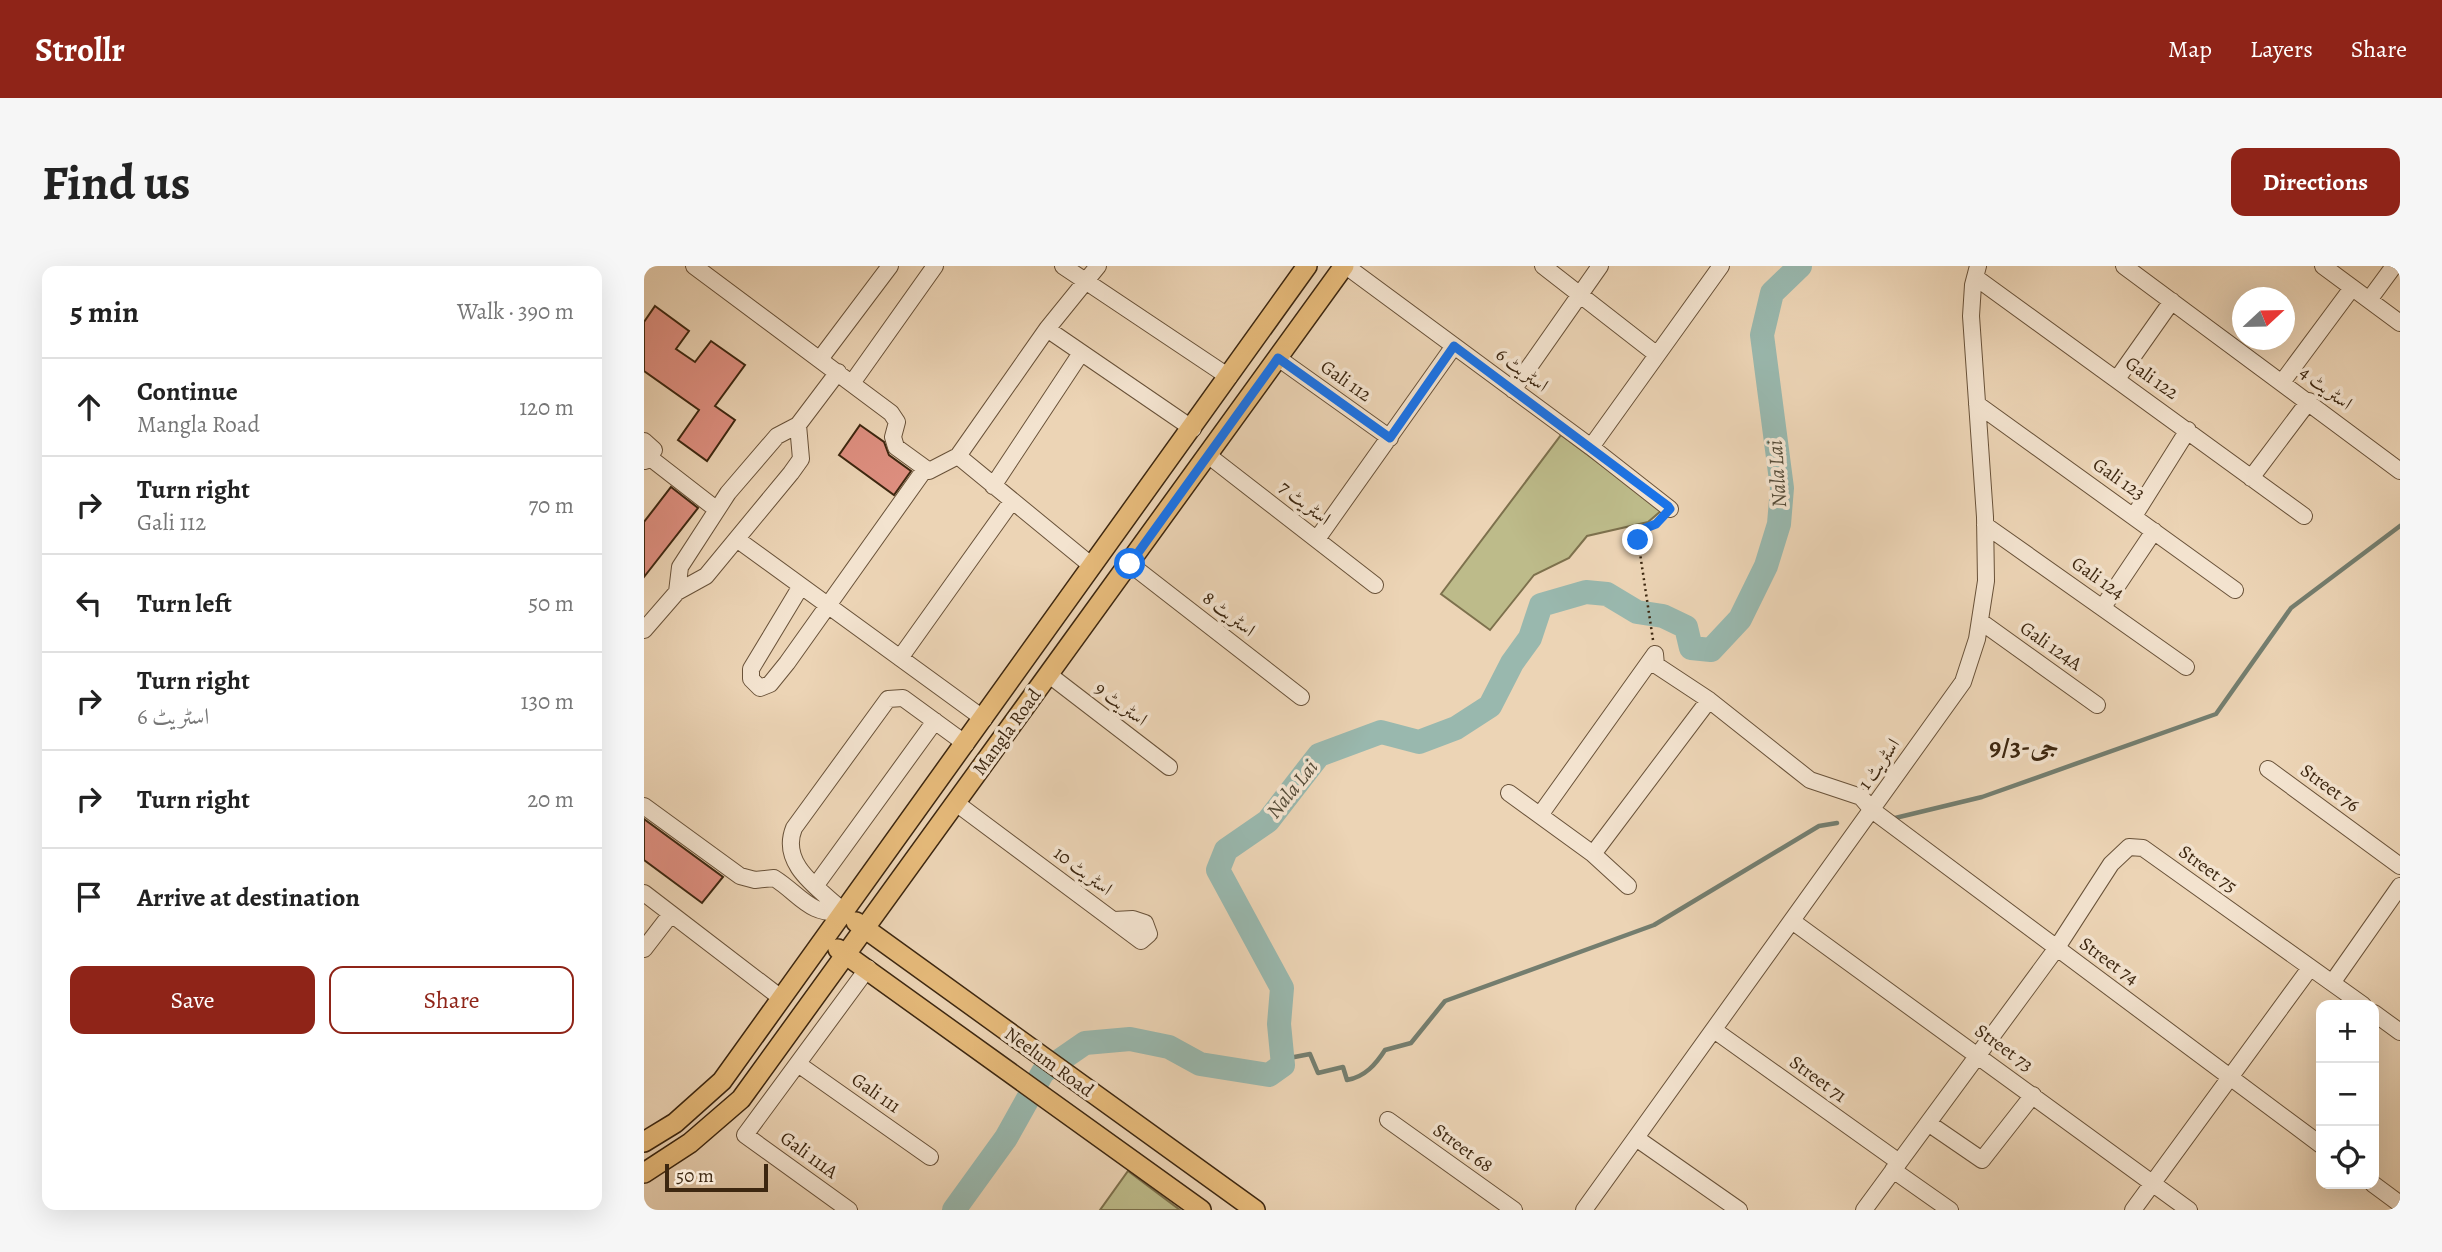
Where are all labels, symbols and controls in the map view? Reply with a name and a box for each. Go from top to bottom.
text: Strollr [35,27,125,72]
text: Map [2168,33,2212,65]
text: Layers [2250,33,2313,65]
text: Share [2351,33,2407,65]
button: Directions [2231,148,2400,216]
text: Find us [42,149,190,216]
north arrow [2232,287,2295,350]
text: 5 min [70,292,139,332]
text: Walk · 390 m [457,296,574,327]
street label: اسٹریٹ 6 [1490,342,1554,398]
street label: Gali 122 [2120,350,2184,406]
street label: Gali 112 [1315,354,1377,408]
street label: اسٹریٹ 4 [2294,360,2358,416]
text: Continue [137,374,238,409]
icon: ahead [70,388,108,426]
text: 120 m [519,392,574,423]
text: Mangla Road [137,409,260,440]
water label: Nala Lai [1761,439,1793,509]
street label: Gali 123 [2088,452,2150,506]
text: Turn right [137,472,250,507]
street label: اسٹریٹ 7 [1274,475,1336,531]
icon: right [70,486,108,524]
text: 70 m [528,490,574,521]
text: Gali 112 [137,507,206,538]
route end [1622,524,1653,555]
route start [1114,548,1145,579]
street label: Gali 124 [2066,550,2130,606]
icon: left [70,584,108,622]
street label: اسٹریٹ 8 [1197,585,1261,643]
text: Turn left [137,586,232,621]
text: 50 m [528,588,574,619]
street label: Gali 124A [2015,615,2088,677]
text: Turn right [137,663,250,698]
street label: اسٹریٹ 9 [1089,676,1153,732]
icon: right [70,682,108,720]
street label: Mangla Road [967,683,1048,781]
text: 130 m [521,686,574,717]
text: اسٹریٹ 6 [137,701,209,732]
district label: جی-9/3 [1989,729,2059,764]
street label: اسٹریٹ 1 [1852,733,1906,795]
water label: Nala Lai [1260,754,1324,824]
street label: Street 76 [2295,758,2365,818]
icon: right [70,780,108,818]
text: Turn right [137,782,250,817]
text: 20 m [527,784,574,815]
street label: Street 75 [2173,839,2243,899]
street label: اسٹریٹ 10 [1048,840,1118,902]
icon: arrive [70,878,108,916]
text: Arrive at destination [137,880,360,915]
street label: Street 74 [2074,931,2144,991]
button: Save [70,966,315,1034]
button: Share [329,966,574,1034]
map controls [2316,1000,2379,1189]
button: + [2316,1000,2379,1063]
street label: Street 73 [1970,1018,2038,1078]
street label: Neelum Road [999,1021,1099,1104]
street label: Street 71 [1784,1049,1852,1109]
button: − [2316,1063,2379,1126]
street label: Gali 111 [846,1067,906,1120]
street label: Street 68 [1428,1117,1498,1179]
street label: Gali 111A [775,1125,844,1185]
button: locate [2316,1126,2379,1189]
scale bar [665,1161,768,1193]
text: 50 m [676,1163,714,1189]

